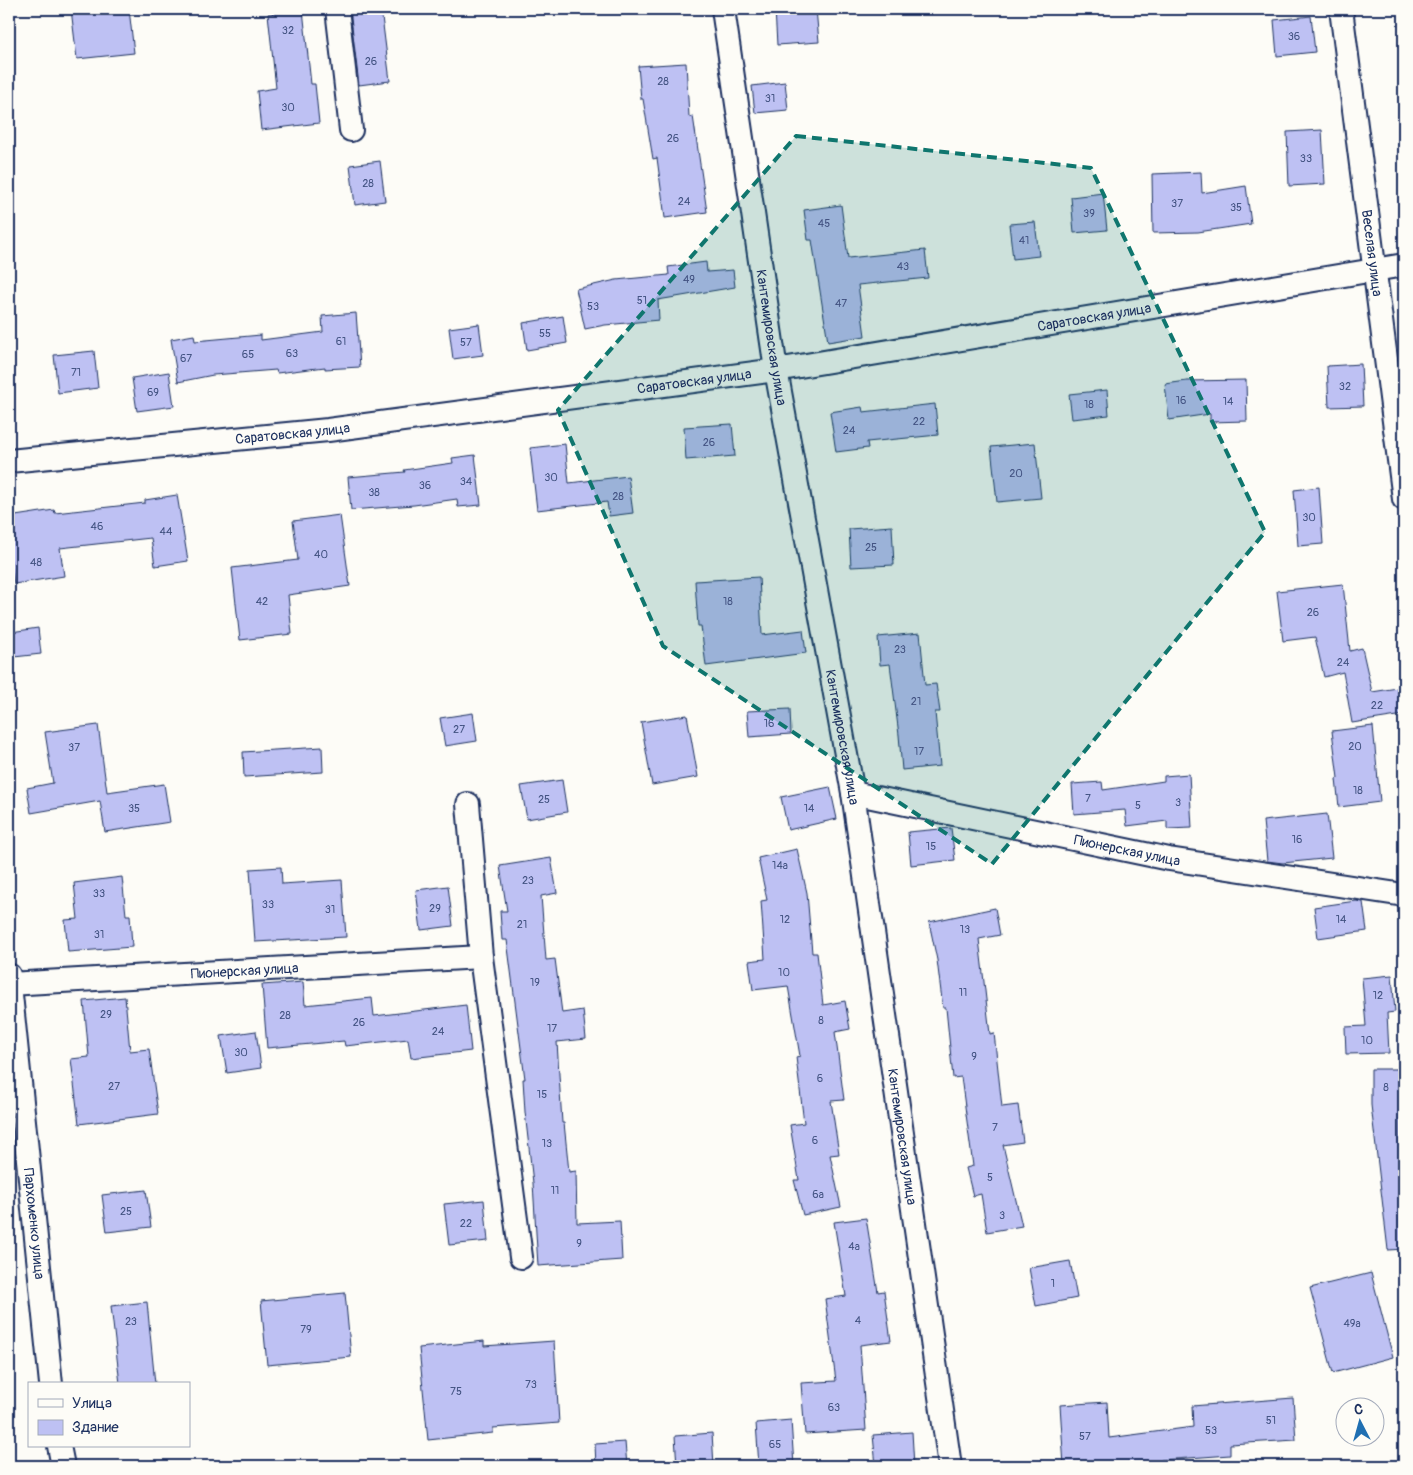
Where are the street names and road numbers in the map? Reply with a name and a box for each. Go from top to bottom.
street label: Веселая улица [1358,209,1386,297]
street label: Кантемировская улица [753,268,791,407]
street label: Саратовская улица [1036,299,1152,335]
street label: Саратовская улица [636,365,752,397]
street label: Саратовская улица [235,419,351,447]
street label: Кантемировская улица [822,668,863,806]
street label: Пионерская улица [1072,831,1181,869]
street label: Пионерская улица [190,959,299,982]
street label: Кантемировская улица [884,1067,921,1206]
street label: Пархоменко улица [20,1167,49,1280]

